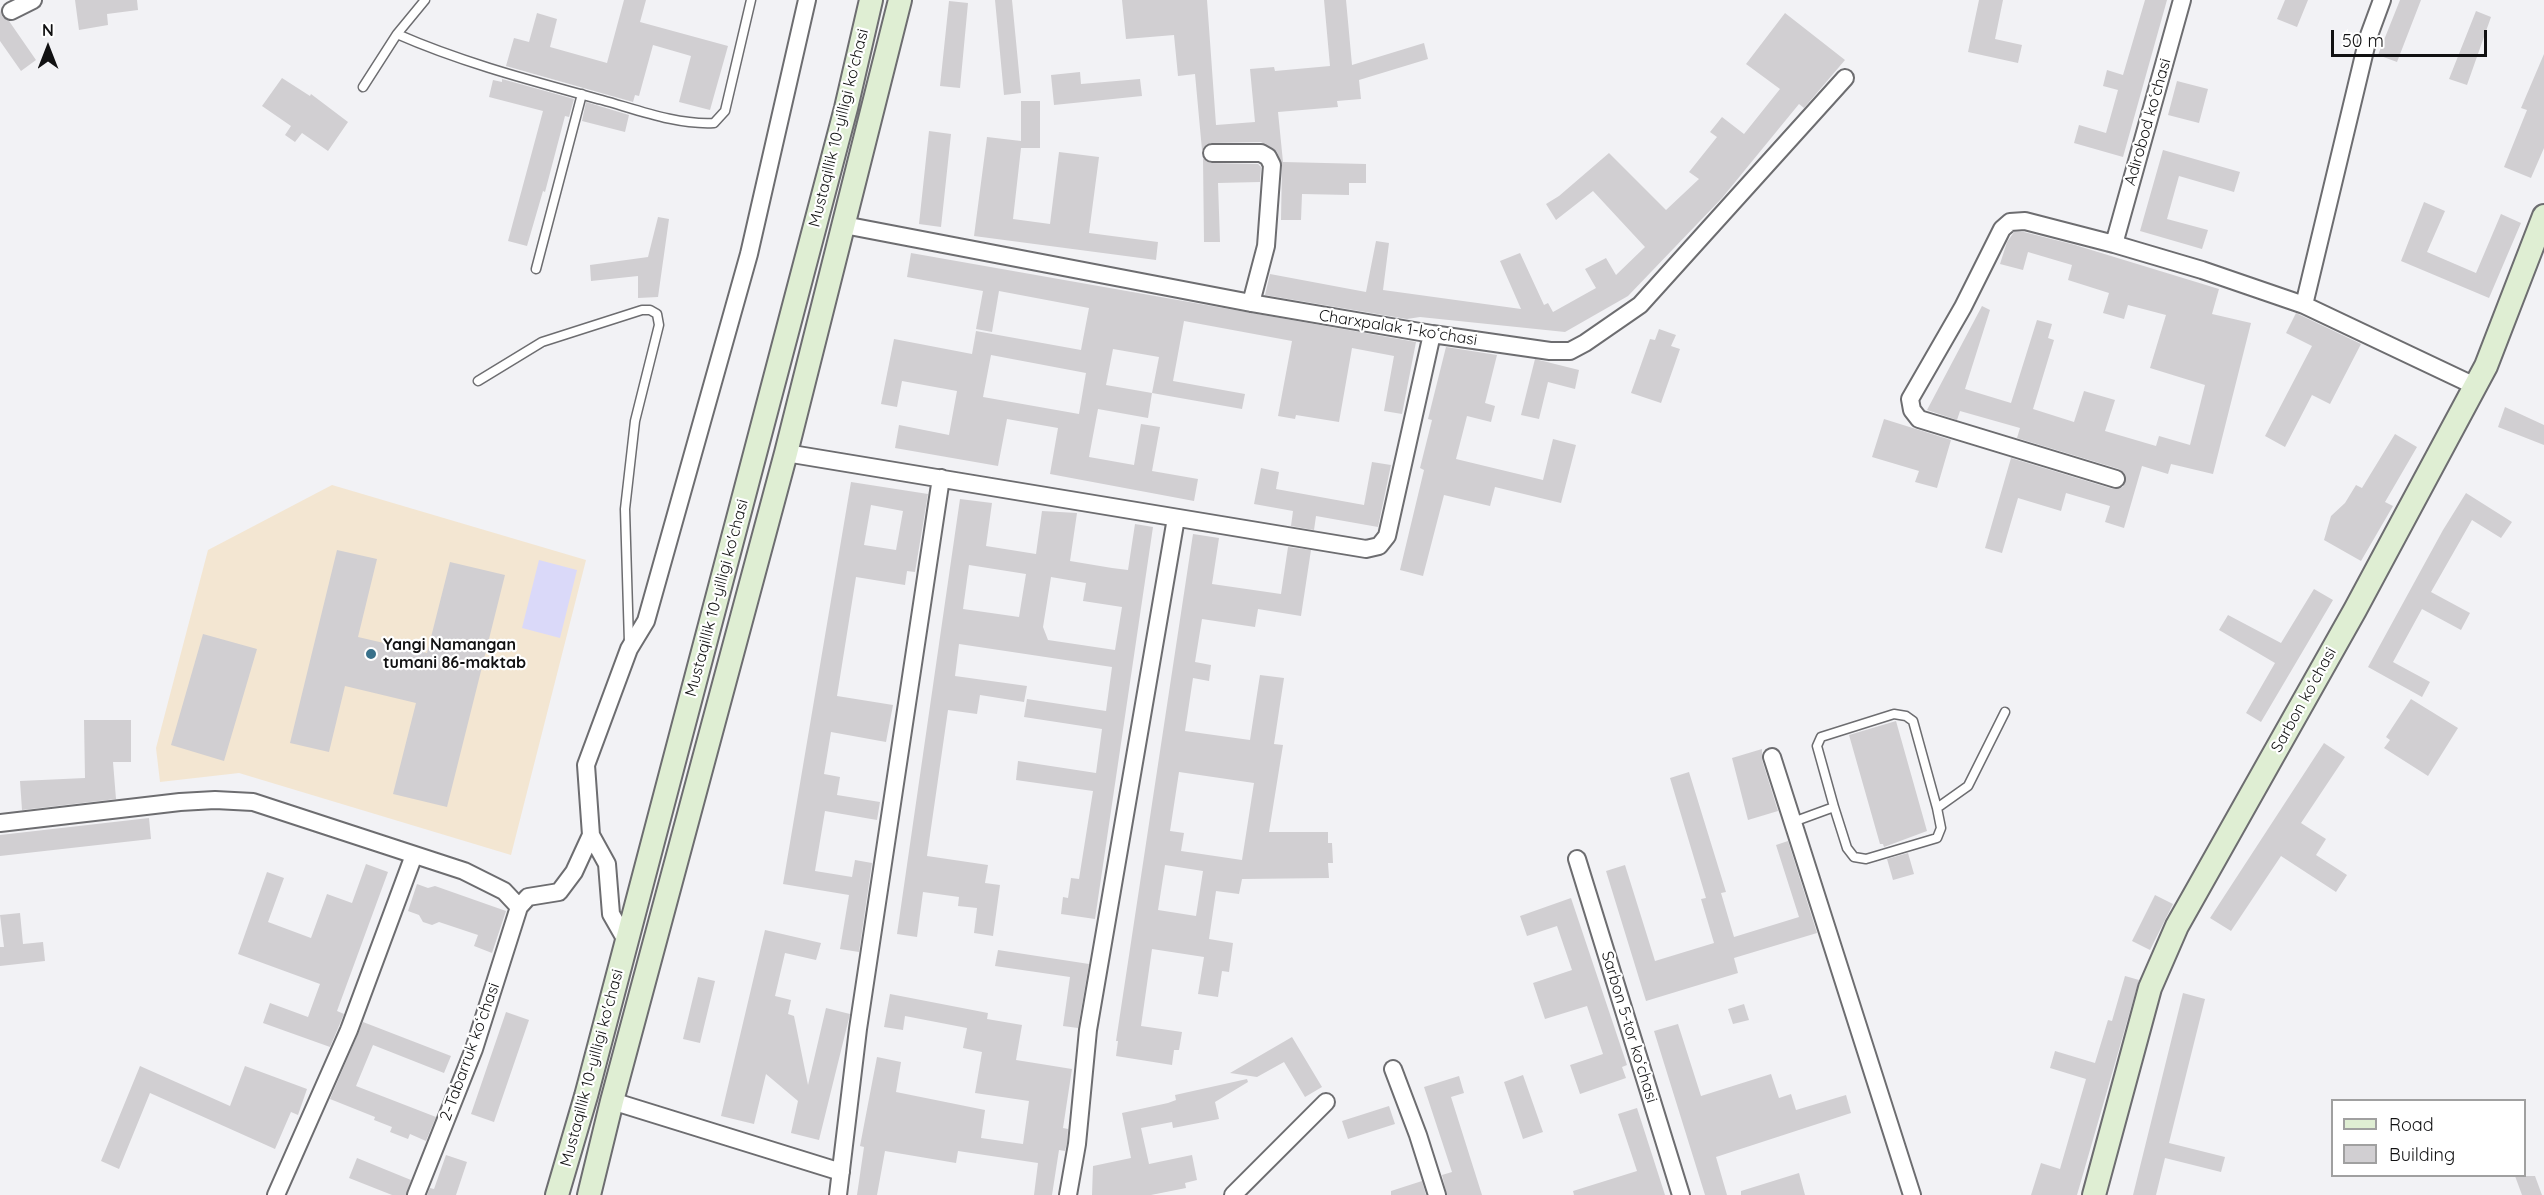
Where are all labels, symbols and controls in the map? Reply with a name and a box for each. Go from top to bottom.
north arrow [18,18,78,78]
scale bar [2334,18,2490,56]
text: N [42,20,54,40]
street label: Mustaqillik 10-yilligi ko'chasi [805,27,873,229]
text: 50 m [2342,29,2384,52]
street label: Adirobod koʻchasi [2121,56,2175,188]
street label: Charxpalak 1-koʻchasi [1317,306,1479,350]
street label: Mustaqillik 10-yilligi ko'chasi [681,497,753,699]
place label: Yangi Namangan tumani 86-maktab [383,635,526,673]
street label: Sarbon koʻchasi [2267,644,2341,756]
marker: Yangi Namangan tumani 86-maktab [364,647,378,661]
street label: Sarbon 5-tor koʻchasi [1597,949,1661,1105]
street label: Mustaqillik 10-yilligi ko'chasi [556,967,628,1169]
street label: 2-Tabarruk koʻchasi [436,980,504,1124]
legend [2331,1099,2526,1177]
text: Road [2389,1113,2434,1136]
text: Building [2389,1143,2455,1166]

